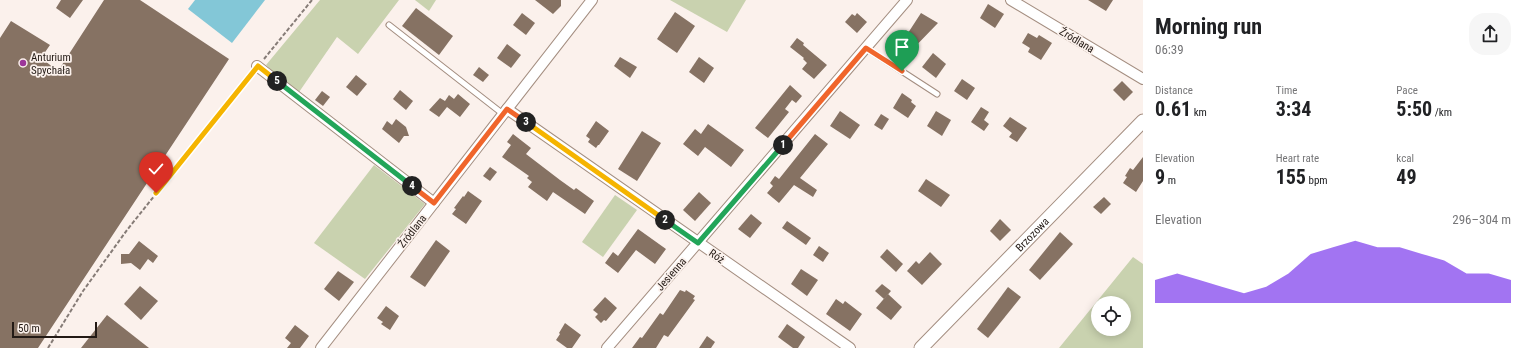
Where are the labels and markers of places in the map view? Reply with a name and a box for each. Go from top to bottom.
pin [885,30,919,71]
place label: Anturium Spychała [31,51,71,77]
marker: Anturium Spychała [18,58,28,68]
pin: 5 [267,71,287,91]
pin: 3 [516,112,536,132]
pin: 1 [773,135,793,155]
pin [139,152,173,193]
pin: 4 [402,176,422,196]
pin: 2 [655,210,675,230]

